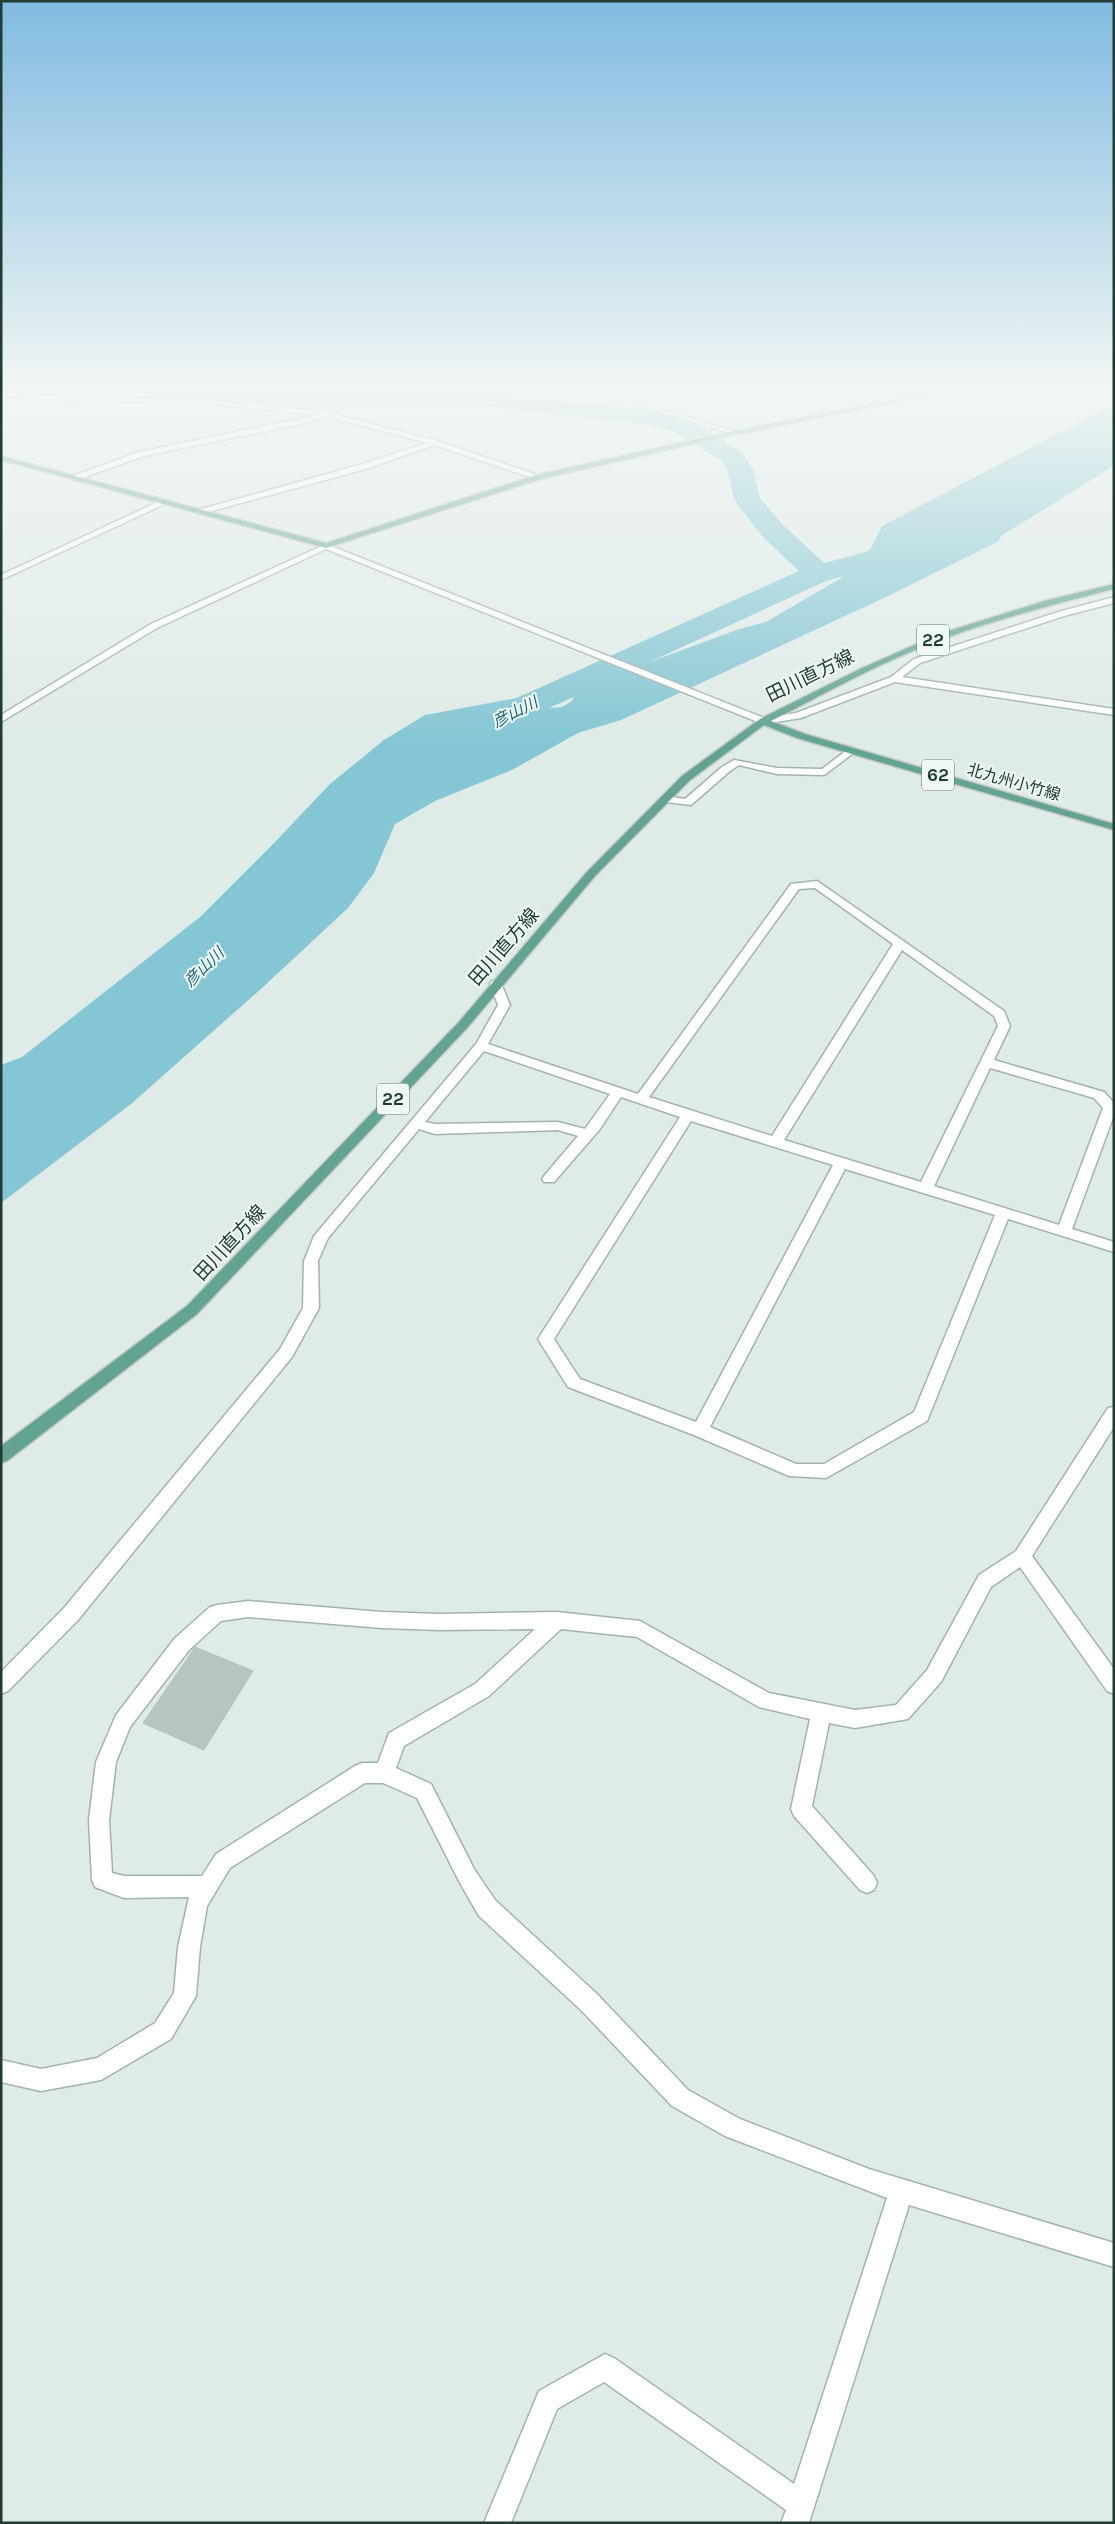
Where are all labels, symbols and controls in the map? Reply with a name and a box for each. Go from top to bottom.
road number: 22 [917,624,949,656]
street label: 田川直方線 [762,645,858,707]
water label: 彦山川 [489,692,542,731]
road number: 62 [922,760,954,790]
street label: 北九州小竹線 [965,760,1063,804]
street label: 田川直方線 [465,904,543,990]
water label: 彦山川 [180,942,229,991]
road number: 22 [377,1084,409,1114]
street label: 田川直方線 [190,1201,270,1285]

